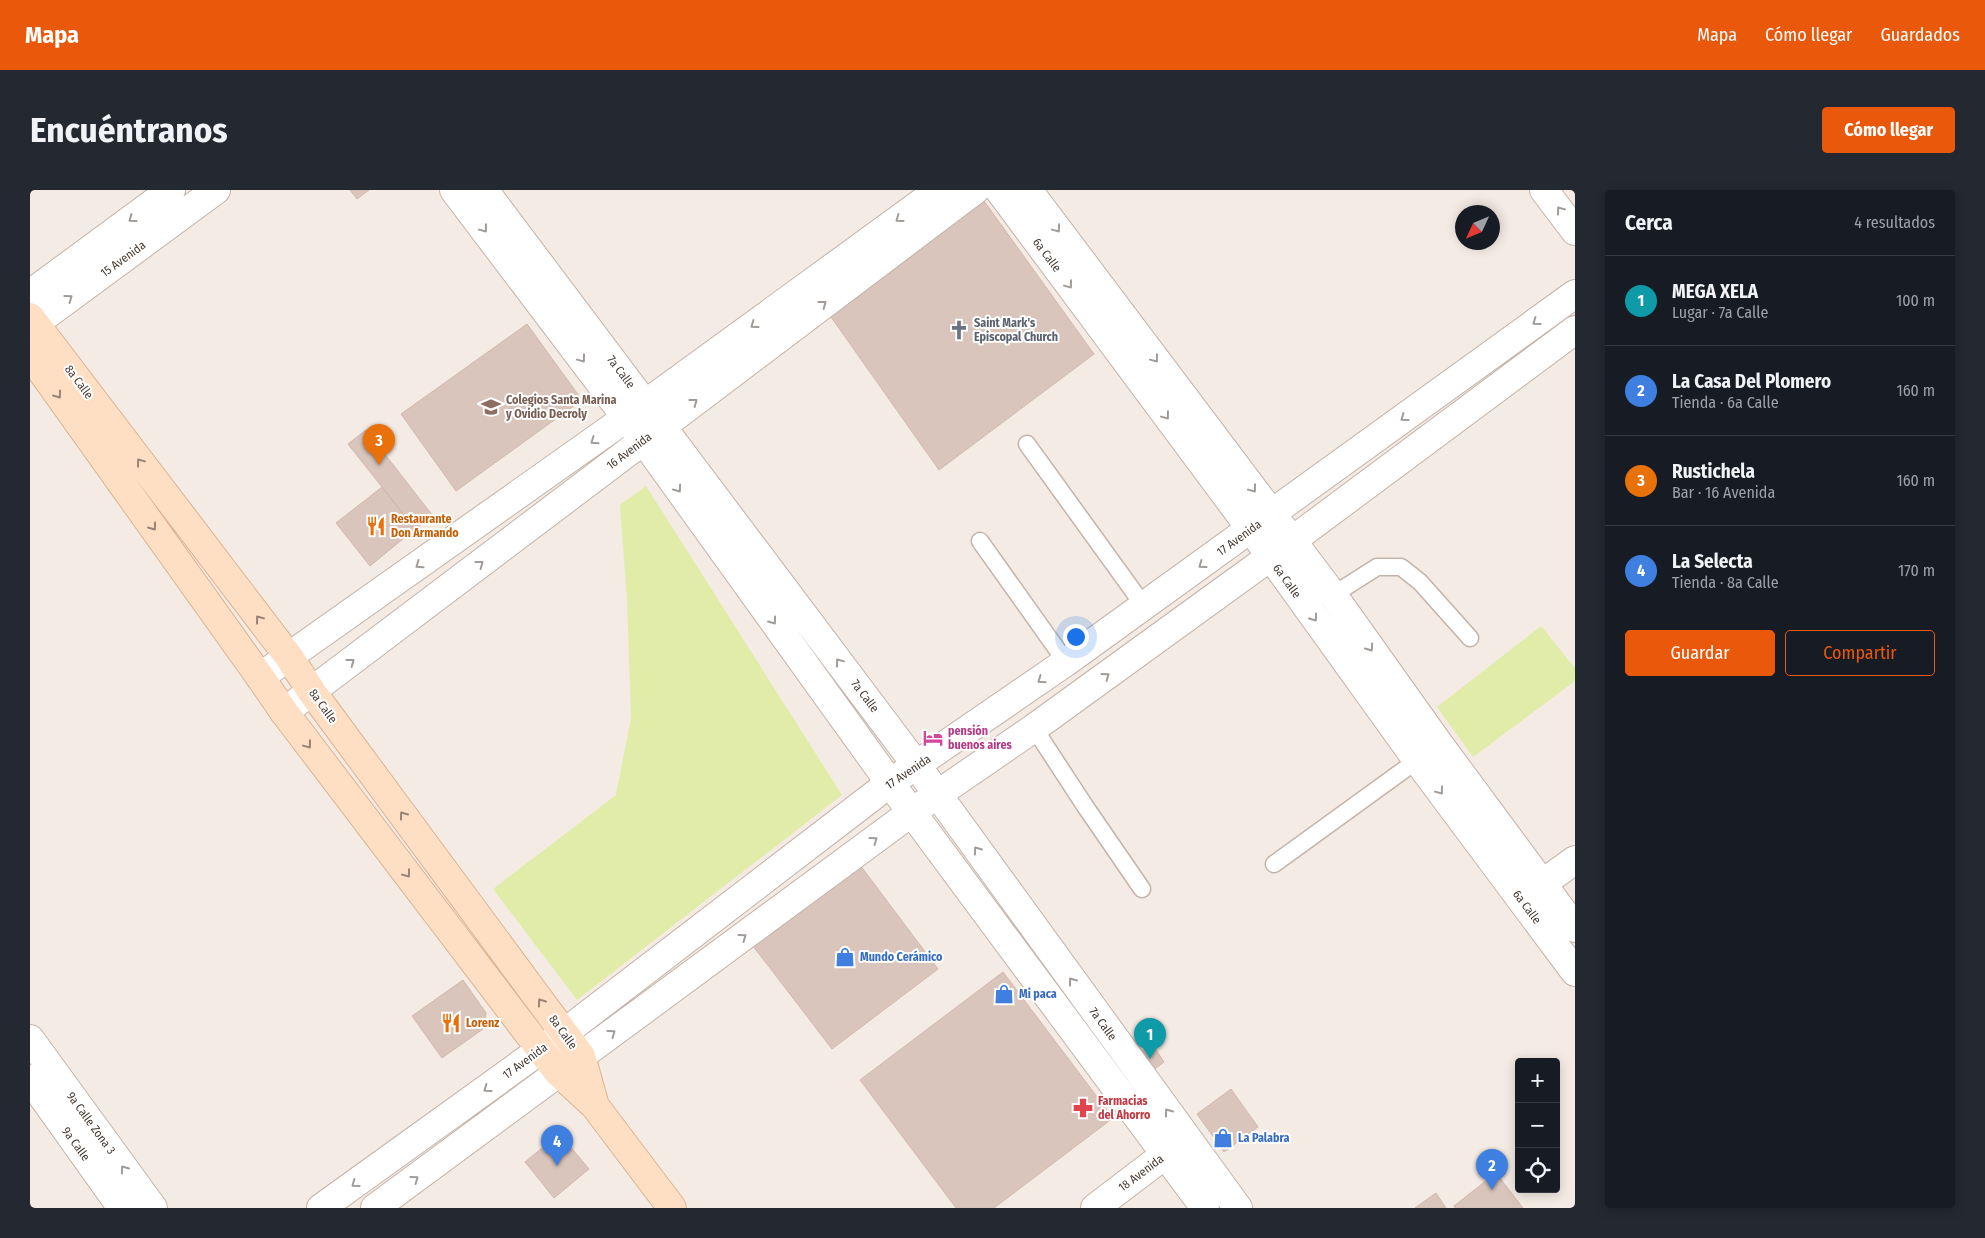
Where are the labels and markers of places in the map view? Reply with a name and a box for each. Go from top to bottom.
place label: Saint Mark's Episcopal Church [974,316,1058,344]
church icon: Saint Mark's Episcopal Church [948,319,970,341]
place label: Colegios Santa Marina y Ovidio Decroly [505,393,616,421]
school or university icon: Colegios Santa Marina y Ovidio Decroly [480,396,502,418]
pin: 3 [363,424,395,465]
place label: Restaurante Don Armando [391,512,459,540]
restaurant icon: Restaurante Don Armando [365,515,387,537]
place label: pensión buenos aires [948,724,1012,752]
hotel icon: pensión buenos aires [922,727,944,749]
shop icon: Mundo Cerámico [834,946,856,968]
place label: Mundo Cerámico [860,950,943,964]
shop icon: Mi paca [993,983,1015,1005]
place label: Mi paca [1019,987,1057,1001]
restaurant icon: Lorenz [440,1012,462,1034]
place label: Lorenz [466,1016,499,1030]
pin: 1 [1134,1018,1166,1059]
place label: Farmacias del Ahorro [1098,1094,1151,1122]
pharmacy icon: Farmacias del Ahorro [1072,1097,1094,1119]
pin: 4 [541,1125,573,1166]
shop icon: La Palabra [1212,1127,1234,1149]
place label: La Palabra [1238,1131,1290,1145]
pin: 2 [1476,1149,1508,1190]

